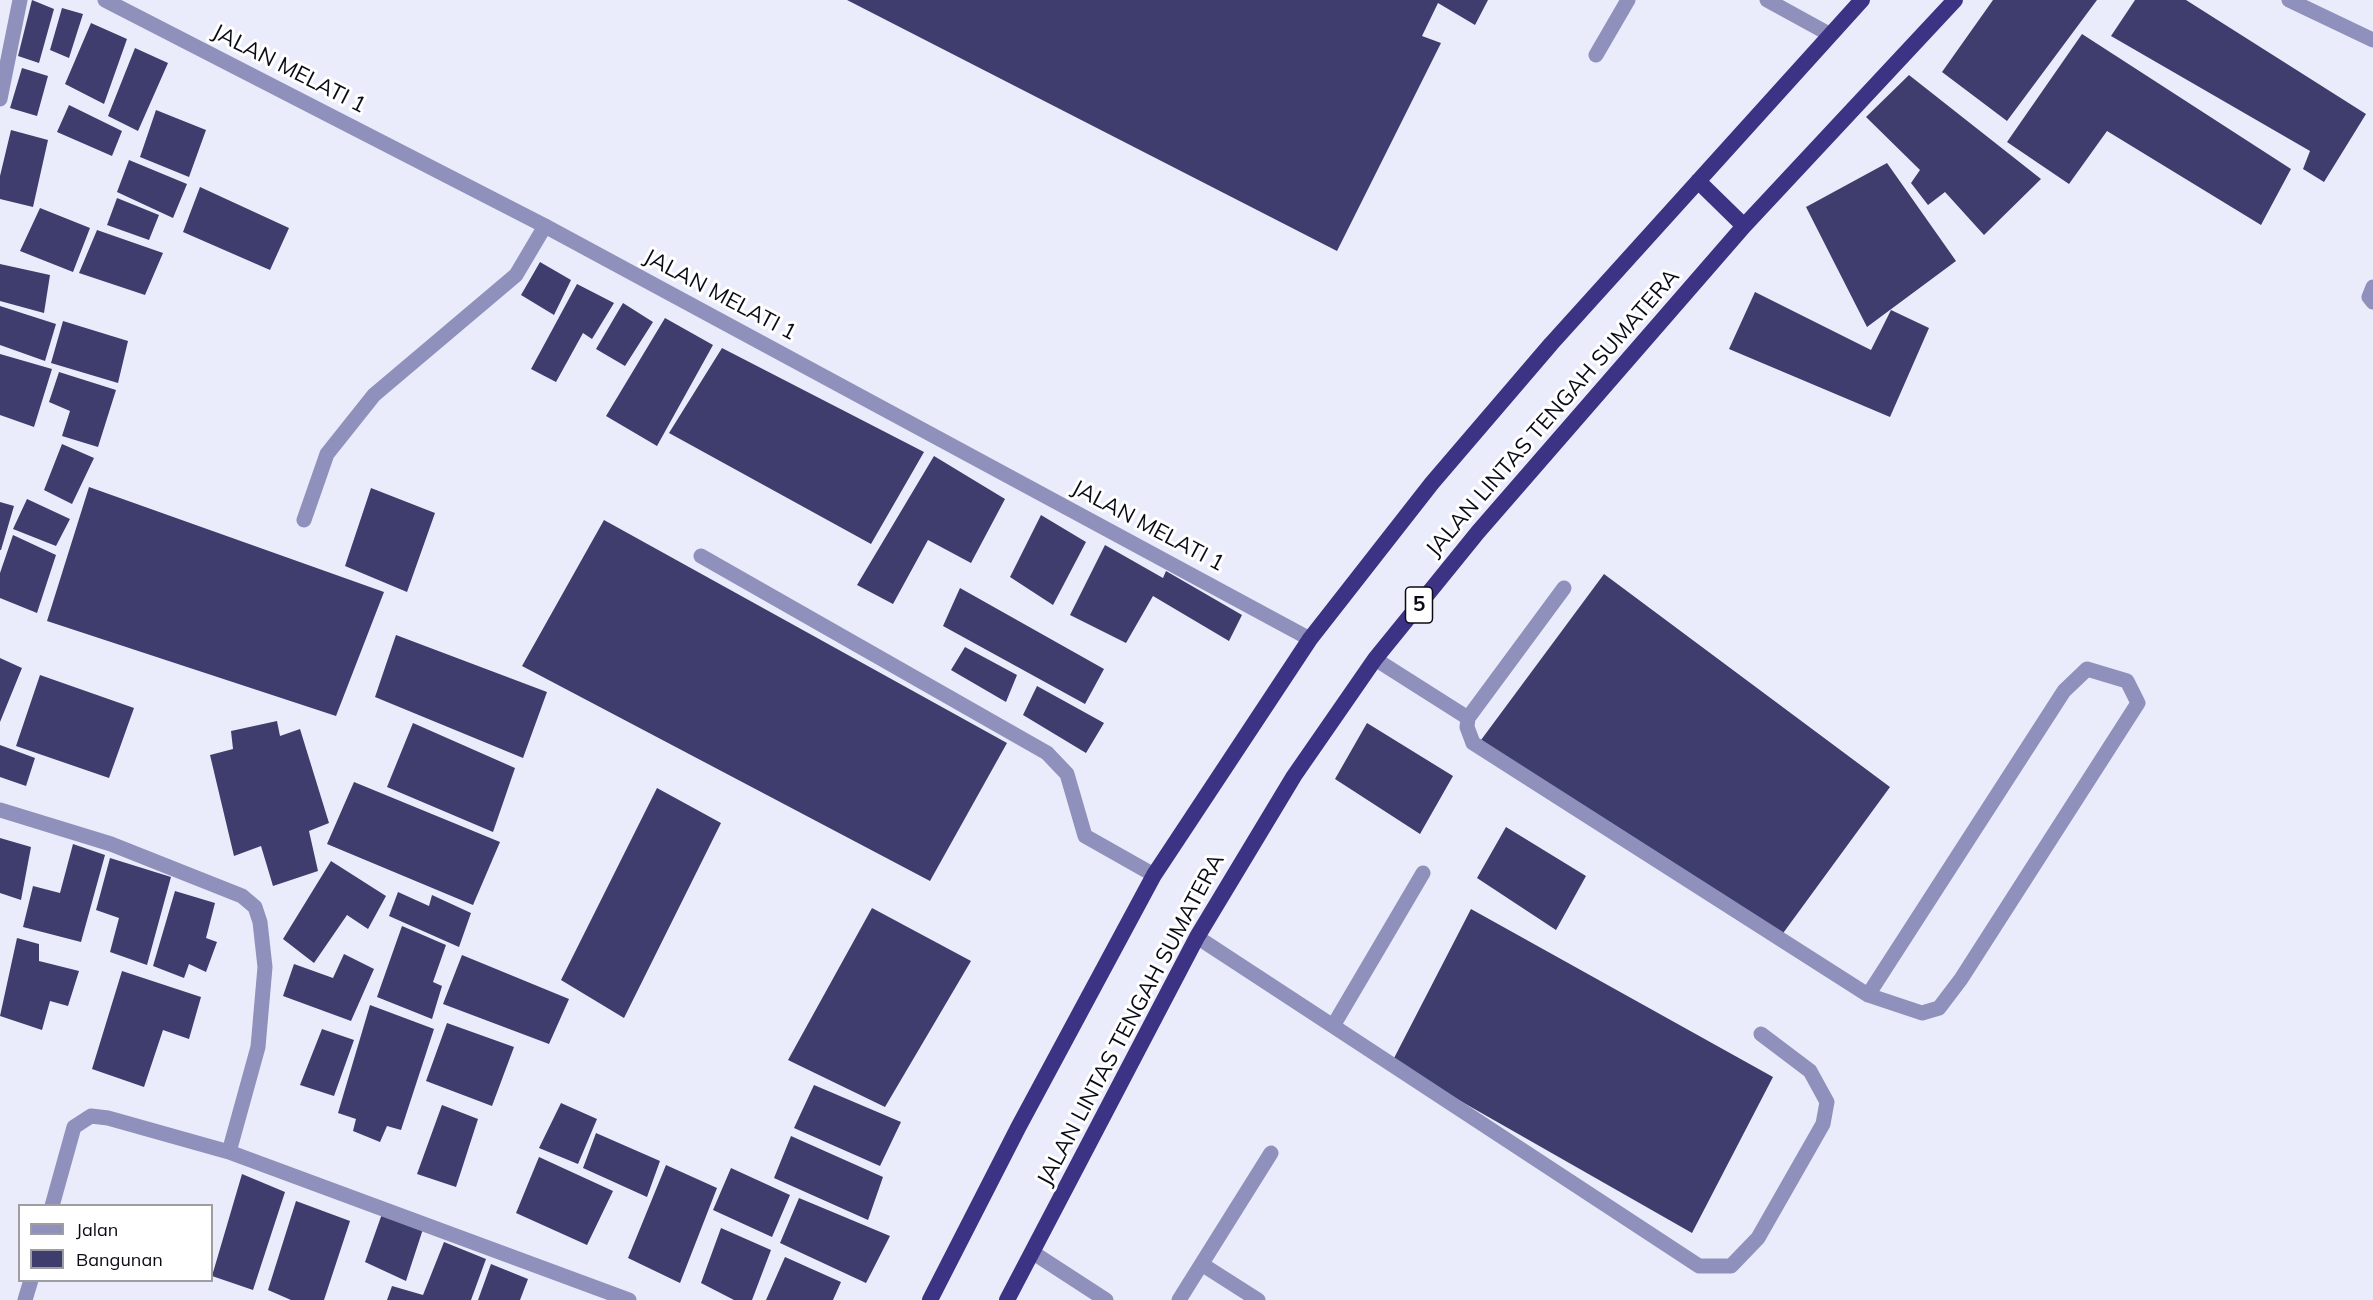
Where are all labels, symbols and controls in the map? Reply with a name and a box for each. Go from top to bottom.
street label: JALAN MELATI 1 [208,19,370,119]
street label: JALAN MELATI 1 [639,244,801,346]
street label: JALAN LINTAS TENGAH SUMATERA [1421,264,1685,562]
street label: JALAN MELATI 1 [1067,475,1229,577]
road number: 5 [1406,587,1432,623]
street label: JALAN LINTAS TENGAH SUMATERA [1032,849,1230,1191]
legend [18,1204,213,1282]
text: Jalan [76,1218,118,1241]
text: Bangunan [76,1248,163,1271]

